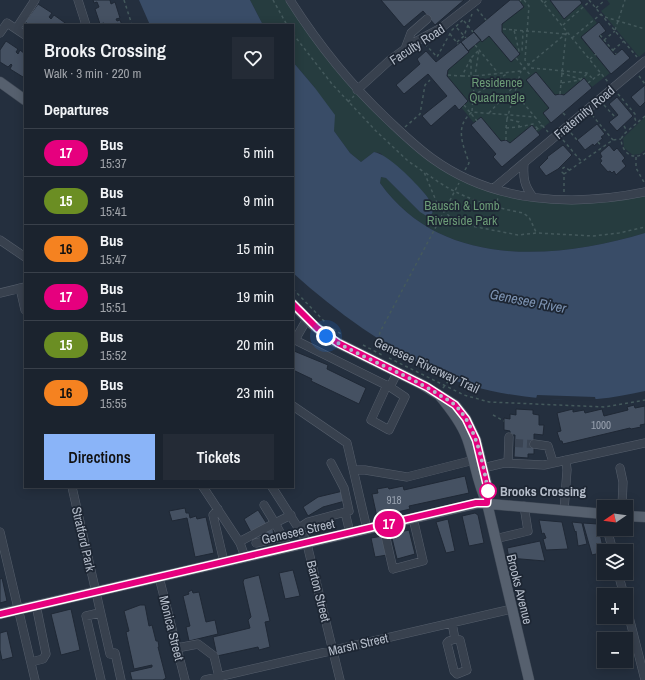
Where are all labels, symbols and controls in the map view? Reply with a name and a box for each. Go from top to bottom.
street label: Faculty Road [387,20,448,69]
text: Brooks Crossing [44,37,166,63]
button: heart [232,37,274,79]
text: Walk · 3 min · 220 m [44,65,141,82]
park label: Residence Quadrangle [469,74,525,106]
street label: Fraternity Road [550,82,618,143]
text: Departures [44,99,109,120]
text: Bus [100,134,123,155]
text: 5 min [243,142,274,163]
text: 17 [60,144,72,162]
text: 15:37 [100,155,127,172]
text: Bus [100,182,123,203]
text: 9 min [243,190,274,211]
text: 15 [60,192,72,210]
park label: Bausch & Lomb Riverside Park [424,197,500,229]
text: 15:41 [100,203,127,220]
text: Bus [100,230,123,251]
text: 15 min [236,238,274,259]
text: 16 [60,240,72,258]
text: 15:47 [100,251,127,268]
text: Bus [100,278,123,299]
water label: Genesee River [488,285,569,317]
text: 19 min [236,286,274,307]
text: 17 [60,288,72,306]
text: 15:51 [100,299,127,316]
text: Bus [100,326,123,347]
your location [316,326,336,346]
text: 20 min [236,334,274,355]
street label: Genesee Riverway Trail [371,334,482,397]
text: 15 [60,336,72,354]
text: 15:52 [100,347,127,364]
text: Bus [100,374,123,395]
text: 23 min [236,382,274,403]
text: 16 [60,384,72,402]
text: 15:55 [100,395,127,412]
house number: 1000 [591,418,611,432]
button: Directions [44,434,155,480]
button: Tickets [163,434,274,480]
marker: Brooks Crossing [479,482,497,500]
place label: Brooks Crossing [500,483,586,500]
house number: 918 [386,493,402,507]
north arrow [597,500,633,536]
map controls [597,500,633,668]
street label: Stratford Park [68,505,99,574]
line badge: 17 [371,511,407,537]
street label: Genesee Street [260,515,336,548]
text: 17 [383,515,395,533]
button: layers [597,544,633,580]
street label: Brooks Avenue [503,552,536,626]
street label: Barton Street [303,559,334,624]
button: + [597,588,633,624]
street label: Monica Street [155,594,188,662]
street label: Marsh Street [326,629,390,660]
button: − [597,632,633,668]

